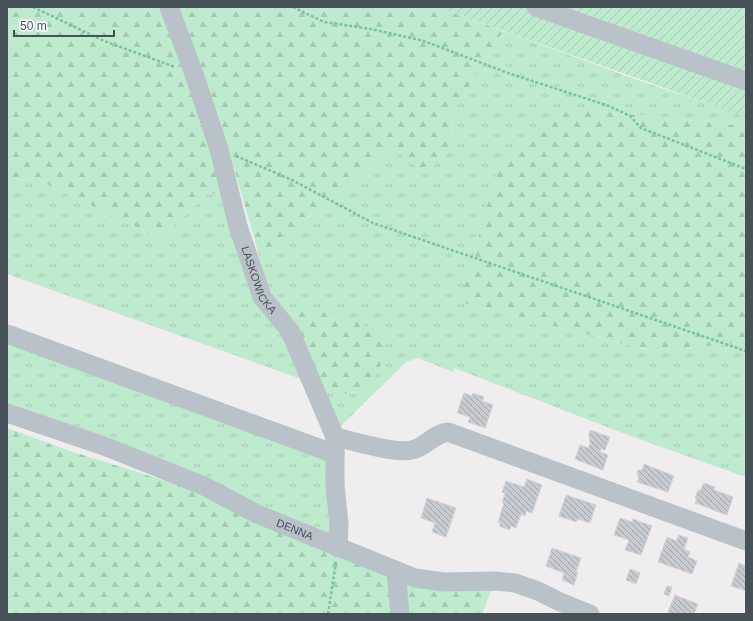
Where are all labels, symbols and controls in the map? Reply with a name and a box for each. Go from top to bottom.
scale bar [14,12,114,38]
text: 50 m [20,19,47,33]
street label: LASKOWICKA [239,245,279,316]
street label: DENNA [275,517,316,542]

